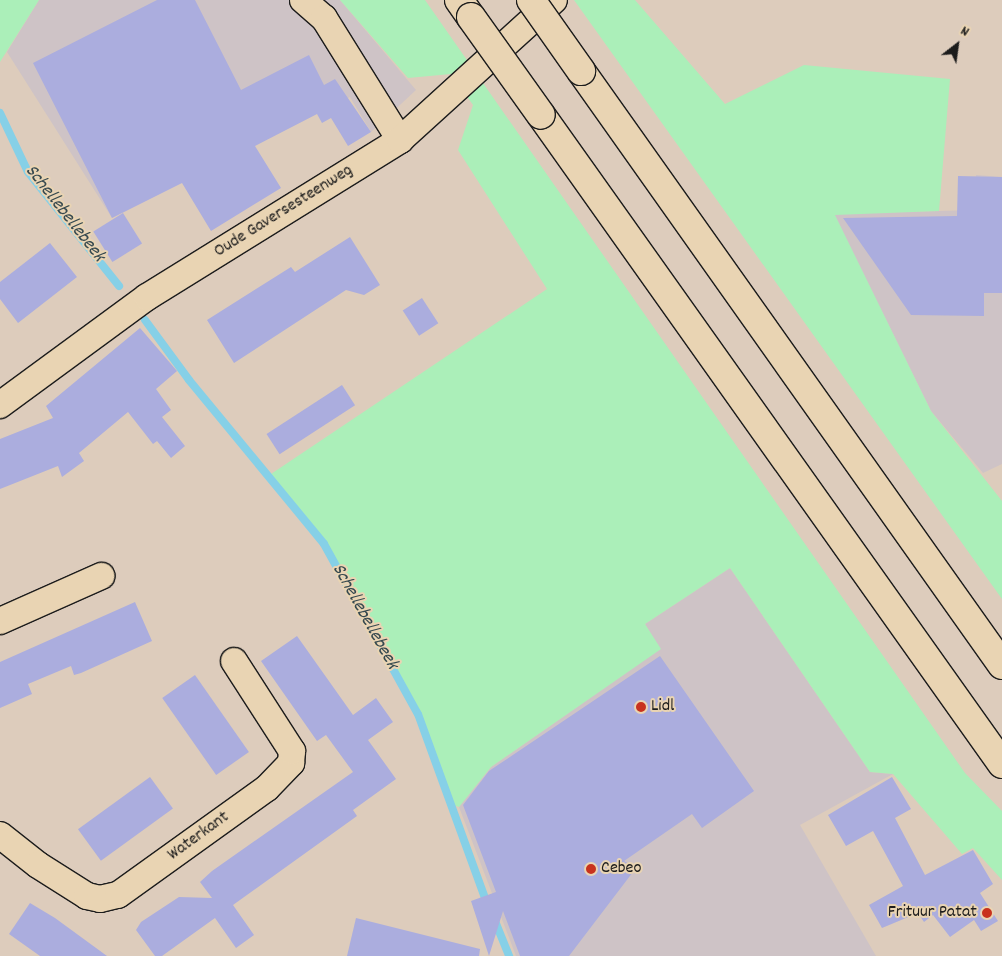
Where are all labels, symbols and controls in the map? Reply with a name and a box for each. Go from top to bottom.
north arrow [932,20,982,70]
text: N [956,22,972,42]
water label: Schellebellebeek [19,161,109,267]
street label: Oude Gaversesteenweg [211,161,357,263]
water label: Schellebellebeek [326,560,402,674]
place label: Lidl [651,696,674,718]
marker: Lidl [635,701,647,713]
street label: Waterkant [164,807,234,867]
place label: Cebeo [601,858,642,880]
marker: Cebeo [585,863,597,875]
place label: Frituur Patat [888,902,977,924]
marker: Frituur Patat [981,907,993,919]

